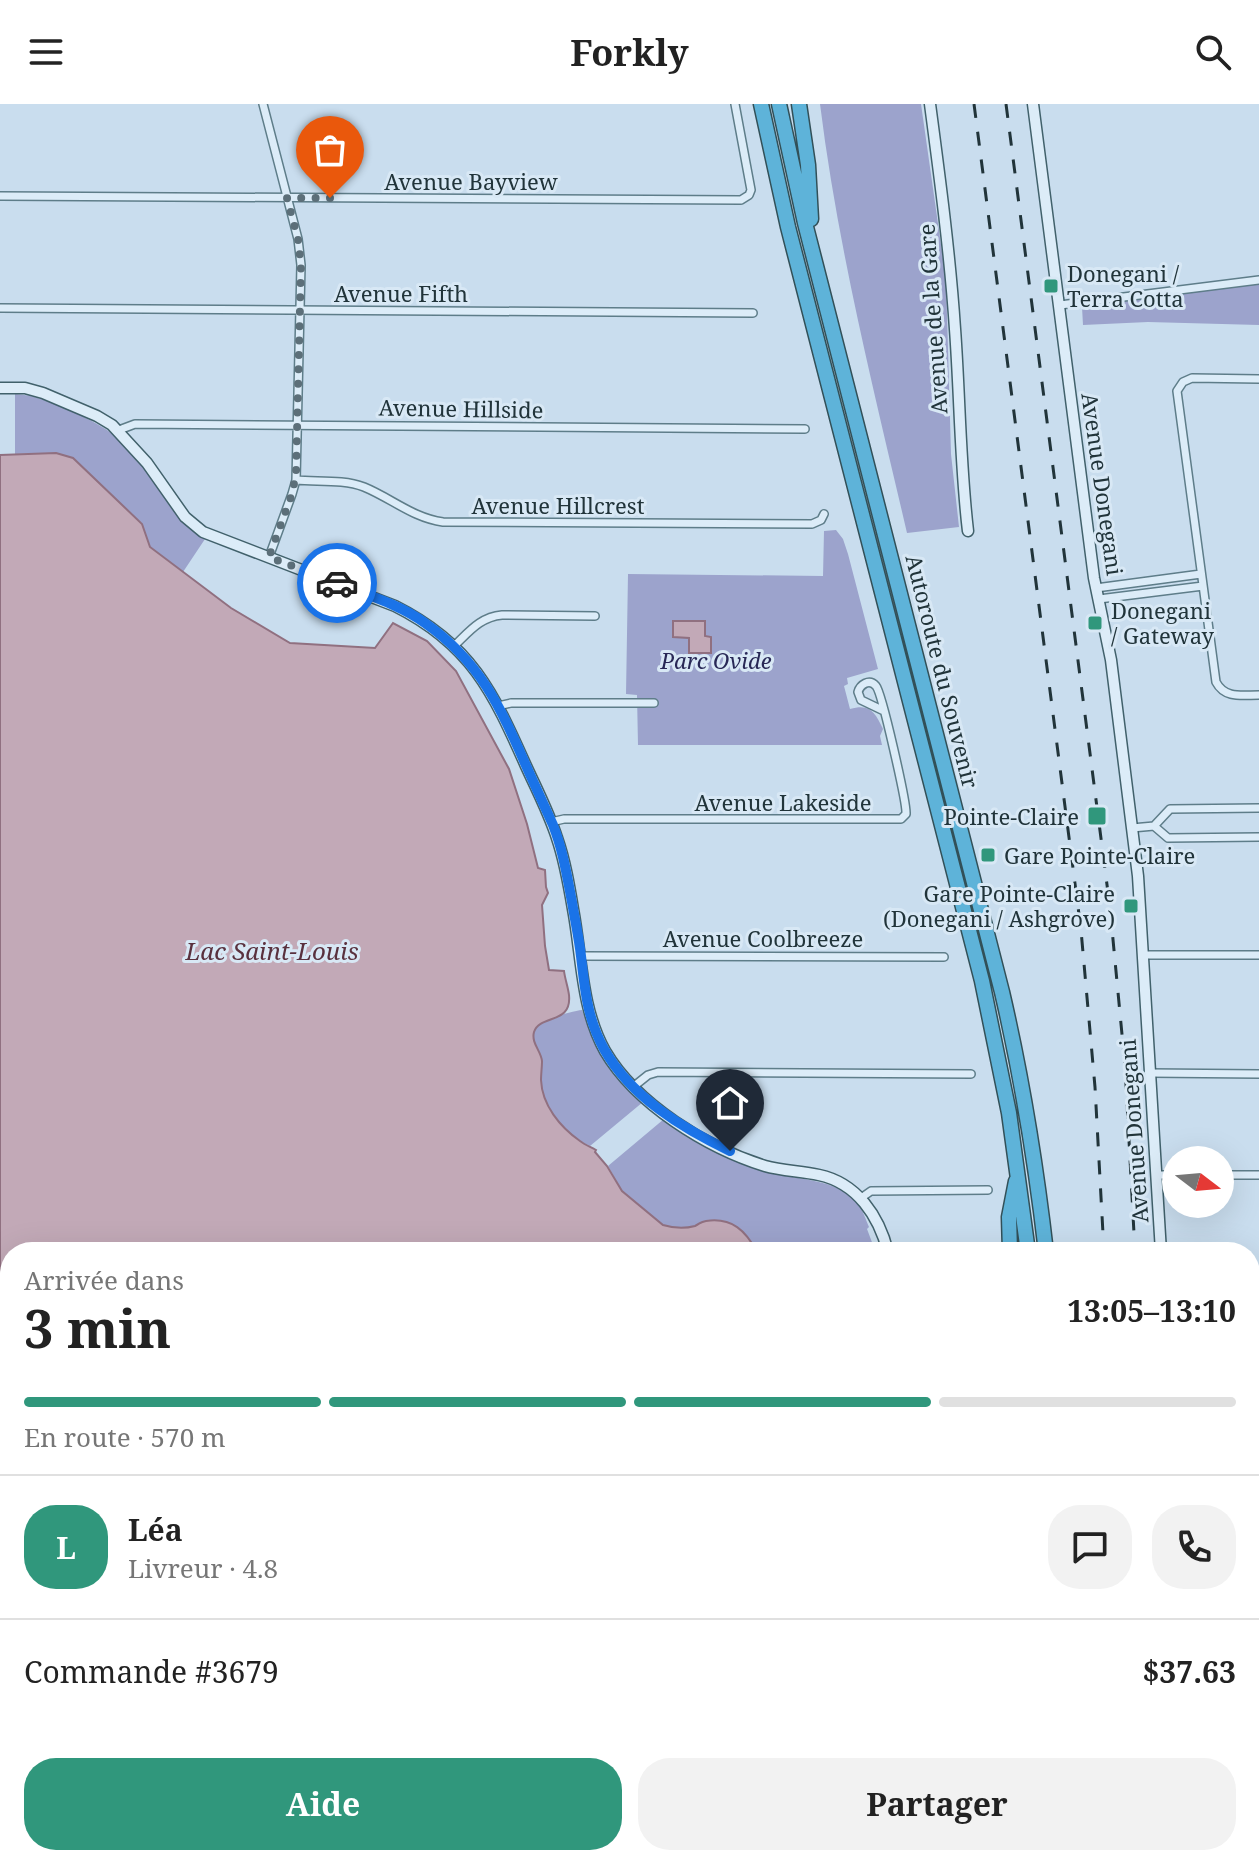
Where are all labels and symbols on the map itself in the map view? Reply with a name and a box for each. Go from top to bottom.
pin [296,116,364,198]
street label: Avenue Bayview [384,166,558,196]
street label: Avenue de la Gare [910,223,954,415]
place label: Donegani / Terra Cotta [1067,258,1184,313]
marker: Donegani / Terra Cotta [1042,277,1060,295]
street label: Avenue Fifth [334,278,468,308]
street label: Avenue Donegani [1075,391,1131,577]
street label: Avenue Hillside [378,392,544,424]
street label: Avenue Hillcrest [471,490,645,520]
courier [297,543,377,623]
street label: Autoroute du Souvenir [899,551,987,792]
place label: Donegani / Gateway [1111,595,1215,650]
marker: Donegani / Gateway [1086,614,1104,632]
park label: Parc Ovide [659,645,772,675]
street label: Avenue Lakeside [695,787,871,817]
place label: Pointe-Claire [944,801,1079,831]
marker: Pointe-Claire [1086,805,1108,827]
place label: Gare Pointe-Claire [1004,840,1195,870]
marker: Gare Pointe-Claire [979,846,997,864]
place label: Gare Pointe-Claire (Donegani / Ashgrove) [883,878,1115,933]
marker: Gare Pointe-Claire (Donegani / Ashgrove) [1122,897,1140,915]
street label: Avenue Coolbreeze [663,923,863,953]
water label: Lac Saint-Louis [184,934,359,967]
street label: Avenue Donegani [1112,1038,1154,1224]
pin [696,1069,764,1151]
north arrow [1162,1146,1234,1218]

